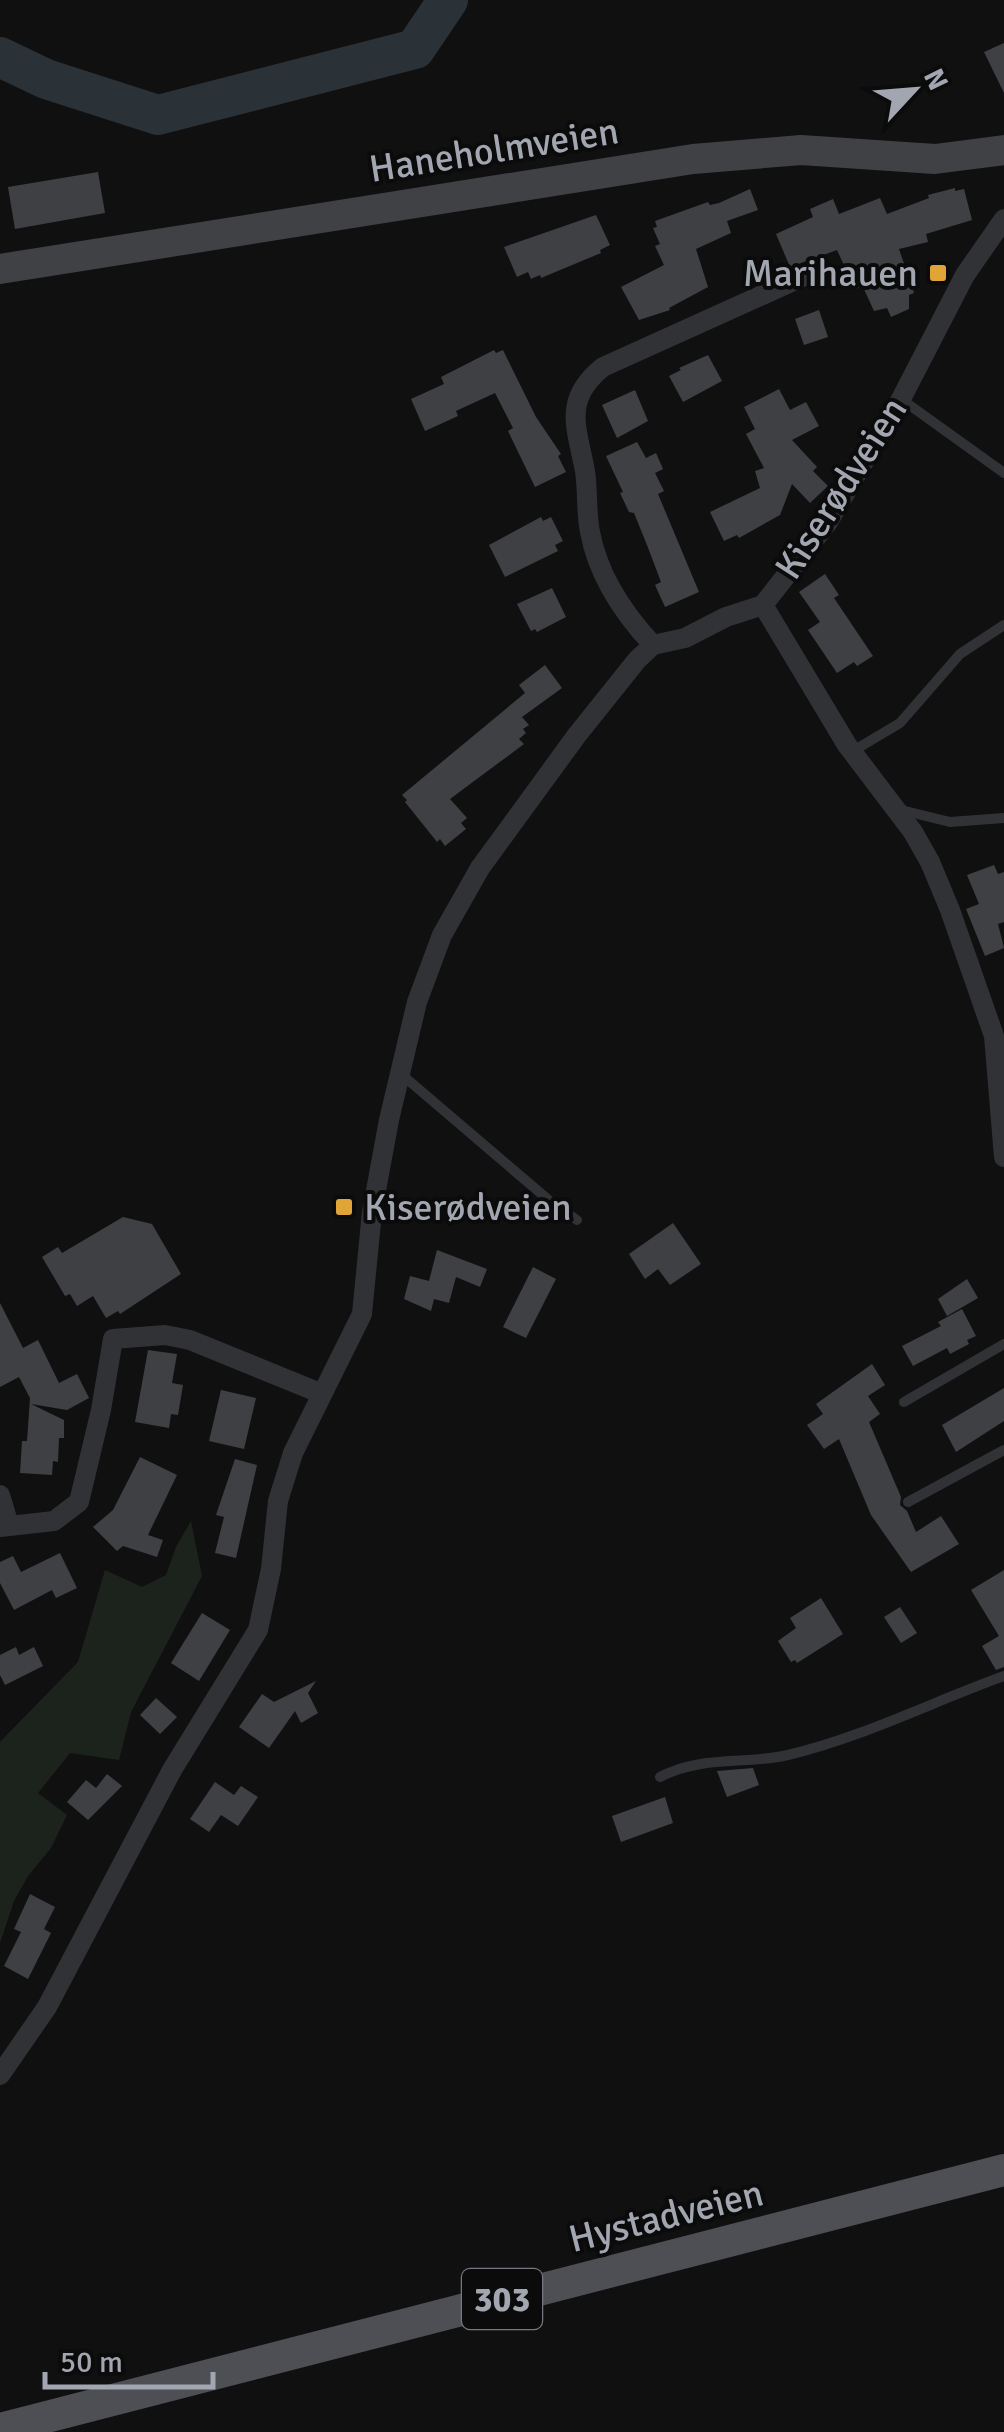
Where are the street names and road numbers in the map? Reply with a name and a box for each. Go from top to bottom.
street label: Haneholmveien [366,107,622,193]
street label: Kiserødveien [765,388,917,588]
street label: Hystadveien [564,2169,768,2263]
road number: 303 [462,2269,542,2329]

